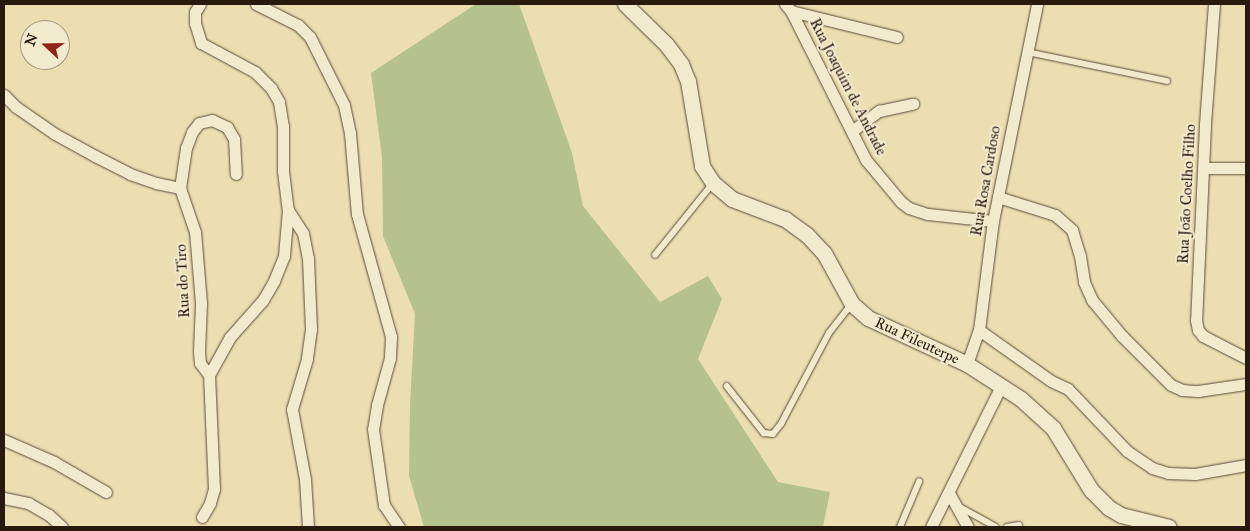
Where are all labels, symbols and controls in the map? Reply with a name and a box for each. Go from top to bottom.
street label: Rua Joaquim de Andrade [806,15,890,159]
north arrow [20,20,70,70]
text: N [21,31,42,48]
street label: Rua Rosa Cardoso [967,124,1005,238]
street label: Rua João Coelho Filho [1174,124,1200,264]
street label: Rua do Tiro [172,244,194,318]
street label: Rua Fileuterpe [872,314,962,368]

